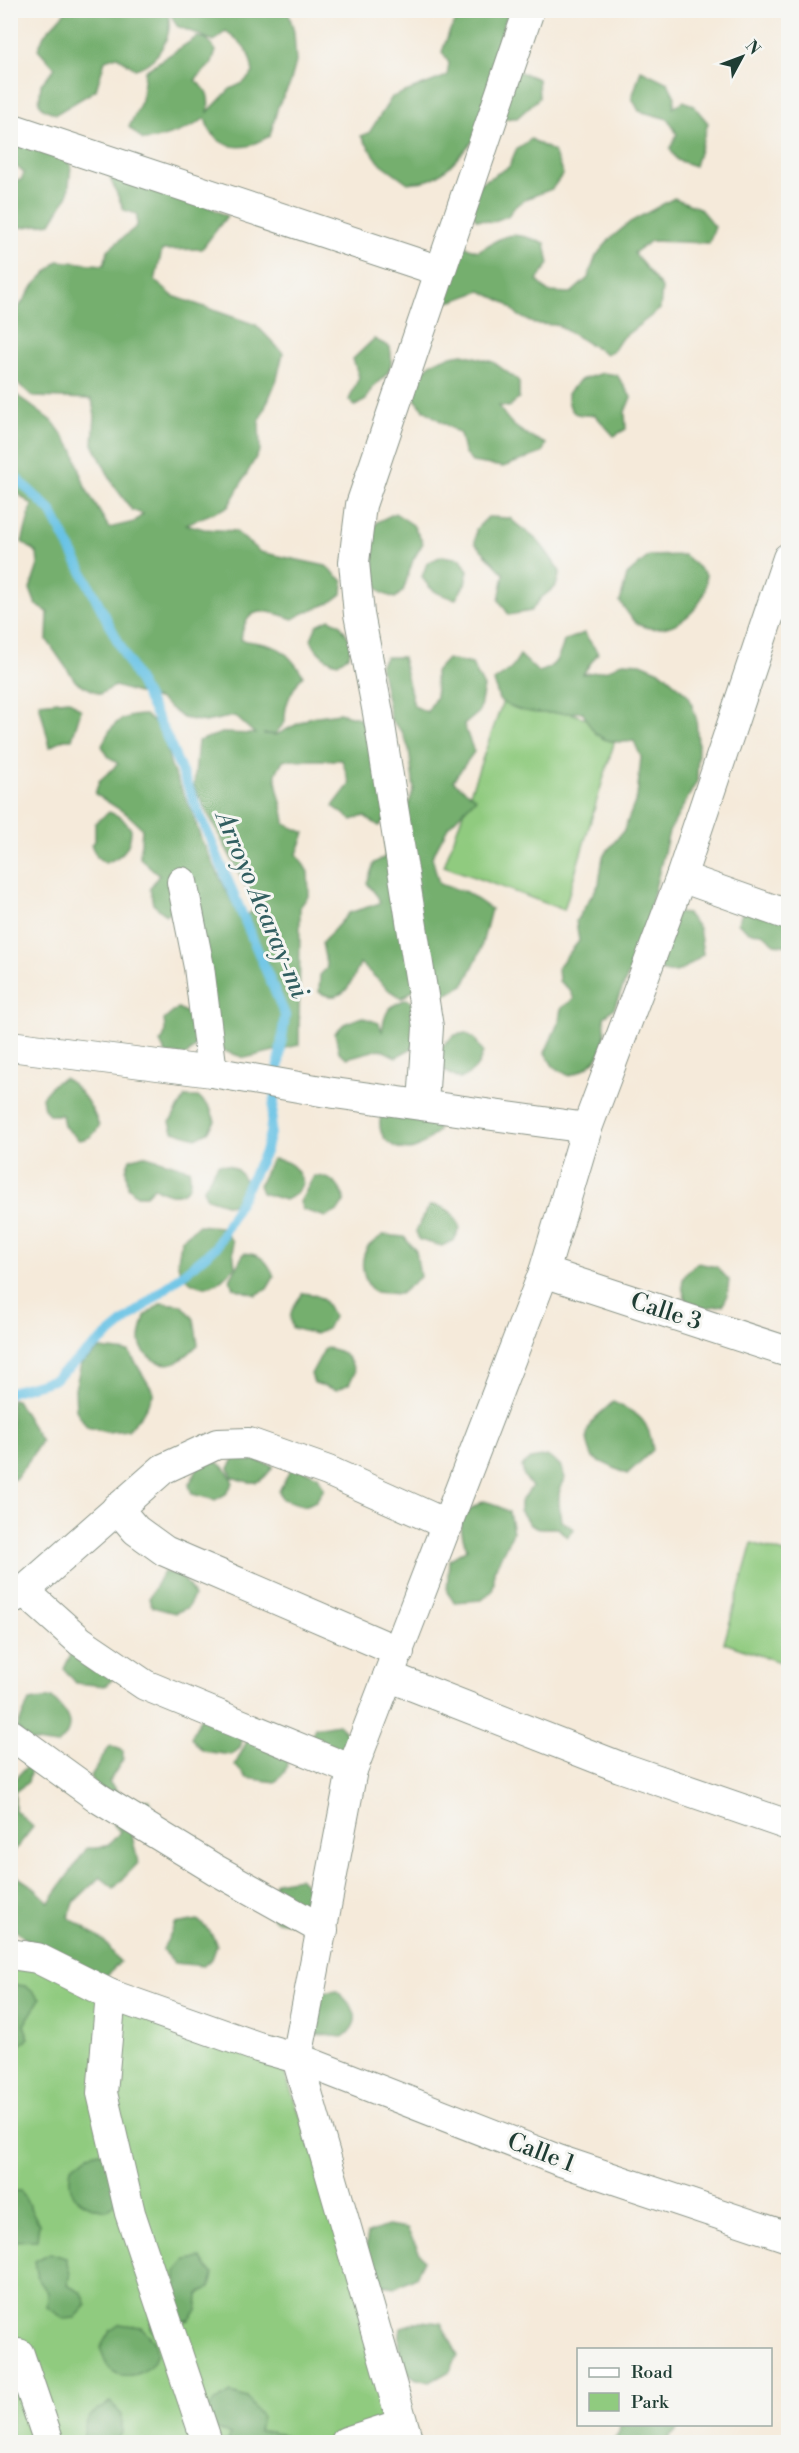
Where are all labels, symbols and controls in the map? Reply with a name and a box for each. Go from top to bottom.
north arrow [712,27,772,87]
text: N [741,36,764,59]
water label: Arroyo Acaray-mi [207,804,316,1004]
street label: Calle 3 [627,1286,705,1338]
street label: Calle 1 [503,2126,580,2180]
legend [577,2348,772,2426]
text: Road [631,2361,674,2384]
text: Park [631,2391,670,2414]

